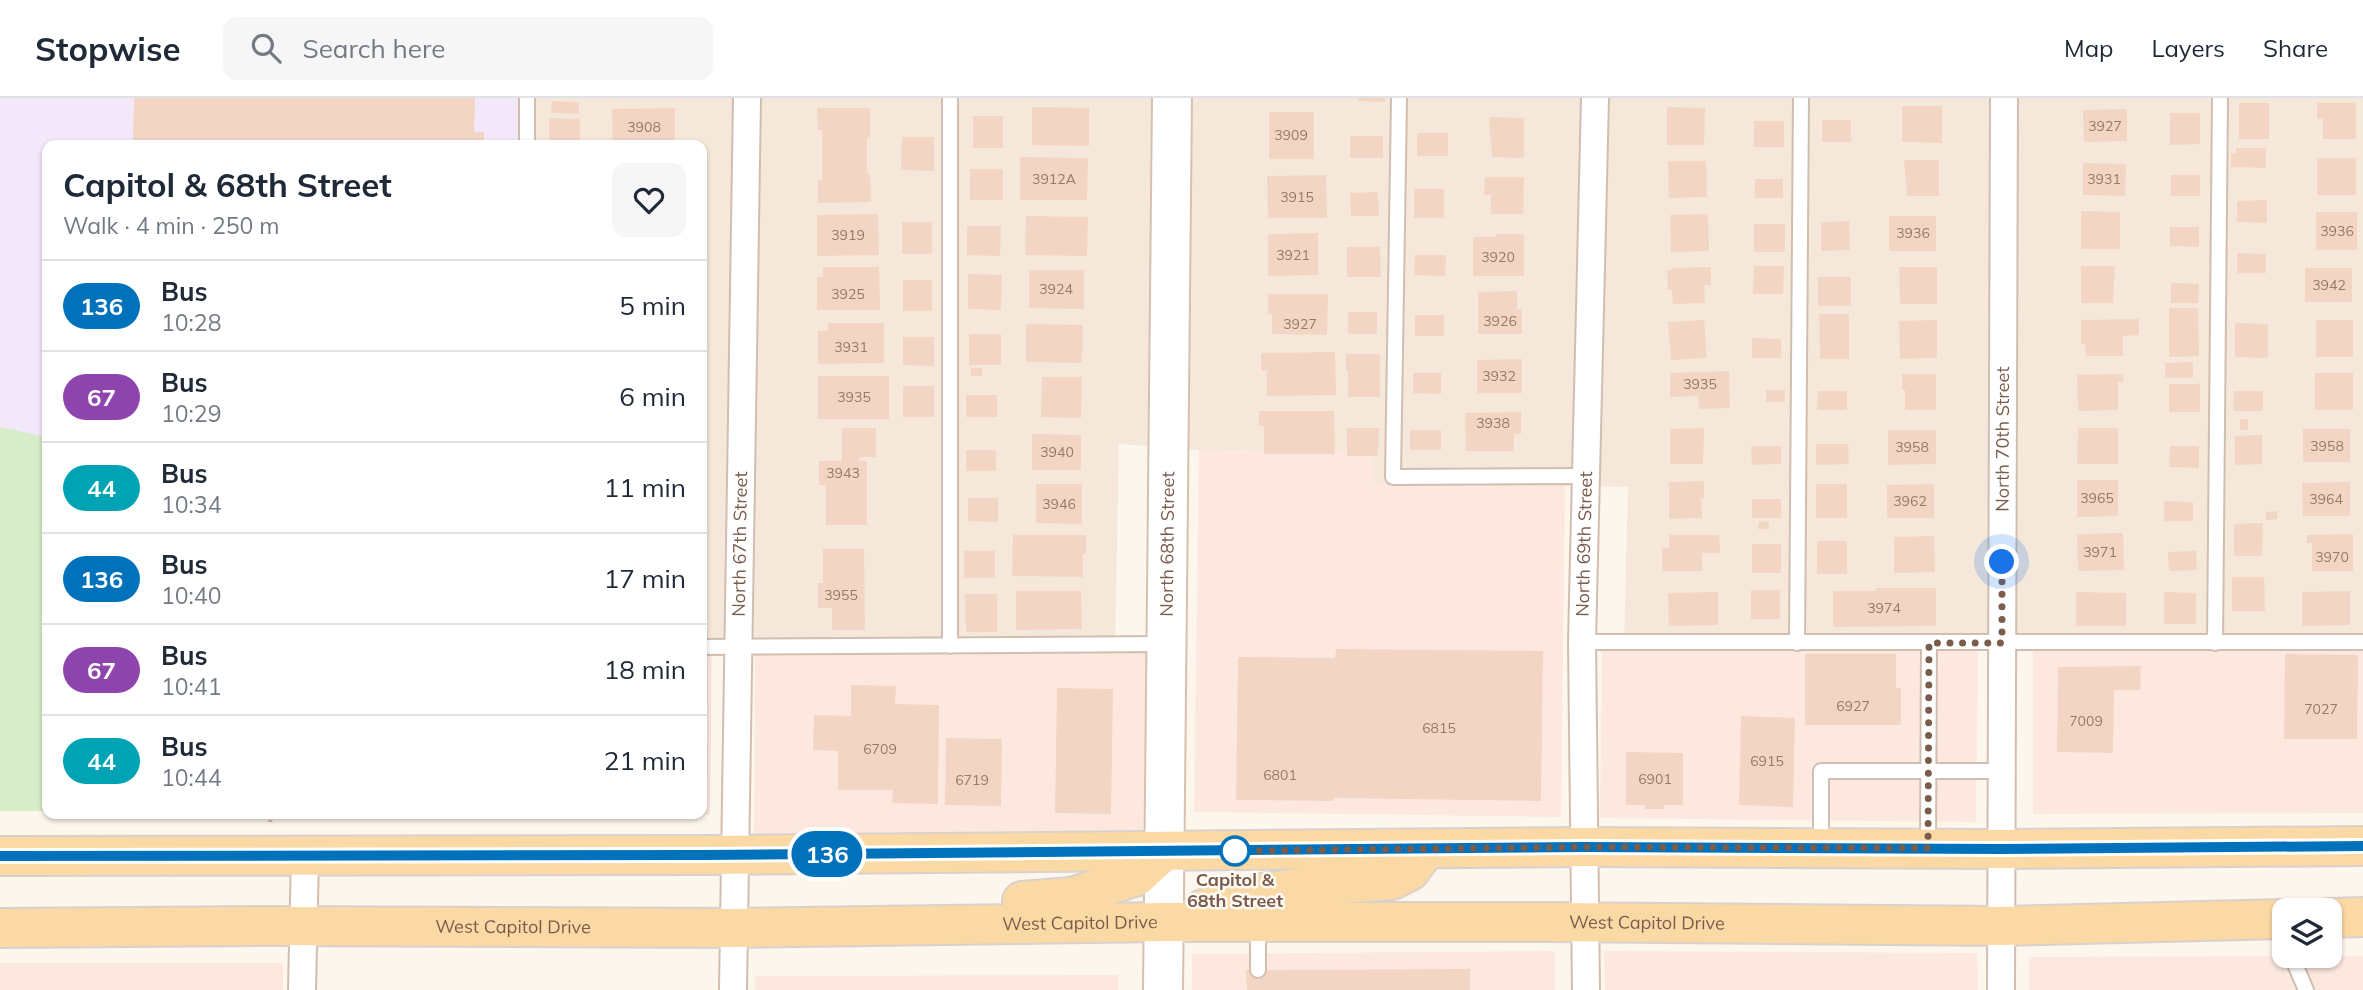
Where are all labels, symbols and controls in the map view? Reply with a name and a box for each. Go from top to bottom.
search box [223,17,713,80]
text: Stopwise [35,28,181,69]
icon: search [247,29,285,67]
text: Search here [303,32,445,65]
text: Map [2064,33,2113,63]
text: Layers [2151,33,2225,63]
text: Share [2263,33,2328,63]
house number: 3927 [2088,117,2122,135]
house number: 3908 [627,118,661,136]
house number: 3909 [1274,126,1308,144]
button: heart [612,163,686,237]
text: Capitol & 68th Street [63,164,392,205]
house number: 3912A [1032,170,1077,188]
house number: 3931 [2087,170,2121,188]
house number: 3915 [1280,188,1314,206]
text: Walk · 4 min · 250 m [63,211,280,240]
house number: 3936 [2320,222,2354,240]
house number: 3936 [1896,224,1930,242]
house number: 3919 [831,226,865,244]
house number: 3921 [1276,246,1310,264]
house number: 3920 [1481,248,1515,266]
text: Bus [161,275,207,308]
house number: 3942 [2312,276,2346,294]
house number: 3924 [1039,280,1073,298]
house number: 3925 [831,285,865,303]
text: 5 min [619,289,686,322]
text: 136 [80,291,123,321]
text: 10:28 [161,308,221,337]
house number: 3926 [1483,312,1517,330]
house number: 3927 [1283,315,1317,333]
house number: 3931 [834,338,868,356]
text: Bus [161,366,207,399]
street label: North 70th Street [1991,366,2014,512]
house number: 3932 [1482,367,1516,385]
house number: 3935 [1683,375,1717,393]
text: 6 min [619,380,686,413]
text: 67 [87,382,116,412]
house number: 3935 [837,388,871,406]
text: 10:29 [161,399,221,428]
house number: 3938 [1476,414,1510,432]
house number: 3958 [2310,437,2344,455]
house number: 3958 [1895,438,1929,456]
house number: 3940 [1040,443,1074,461]
text: Bus [161,457,207,490]
house number: 3943 [826,464,860,482]
text: 11 min [604,471,686,504]
street label: North 67th Street [727,471,752,617]
street label: North 68th Street [1155,471,1179,617]
street label: North 69th Street [1571,471,1597,617]
text: 44 [87,473,116,503]
house number: 3965 [2080,489,2114,507]
text: 10:34 [161,490,221,519]
house number: 3964 [2309,490,2343,508]
house number: 3962 [1893,492,1927,510]
house number: 3946 [1042,495,1076,513]
house number: 3971 [2083,543,2117,561]
your location [1984,544,2019,579]
text: Bus [161,548,207,581]
house number: 3970 [2315,548,2349,566]
text: 17 min [604,562,686,595]
text: 136 [80,564,123,594]
text: 10:40 [161,581,221,610]
house number: 3955 [824,586,858,604]
house number: 3974 [1867,599,1901,617]
text: Bus [161,639,207,672]
text: 18 min [604,653,686,686]
text: 67 [87,655,116,685]
text: 10:41 [161,672,221,701]
house number: 6927 [1836,697,1870,715]
house number: 7027 [2304,700,2338,718]
house number: 7009 [2069,712,2103,730]
house number: 6815 [1422,719,1456,737]
text: Bus [161,730,207,763]
house number: 6709 [863,740,897,758]
text: 21 min [604,744,686,777]
text: 44 [87,746,116,776]
house number: 6915 [1750,752,1784,770]
text: 10:44 [161,763,221,792]
house number: 6801 [1263,766,1297,784]
house number: 6901 [1638,770,1672,788]
house number: 6719 [955,771,989,789]
line badge: 136 [787,831,867,877]
marker: Capitol & 68th Street [1220,836,1250,866]
text: 136 [805,839,849,869]
place label: Capitol & 68th Street [1187,868,1283,912]
map controls [2272,898,2342,968]
button: layers [2272,898,2342,968]
street label: West Capitol Drive [1002,910,1158,935]
street label: West Capitol Drive [1569,910,1725,935]
street label: West Capitol Drive [435,915,591,938]

